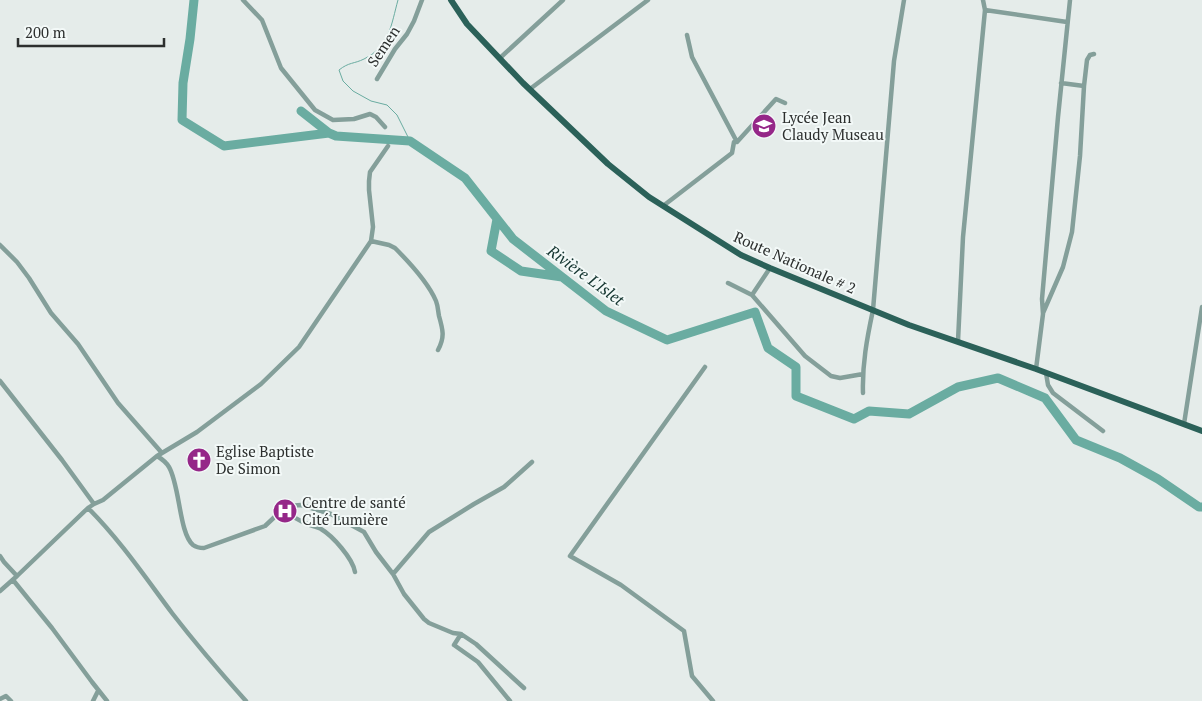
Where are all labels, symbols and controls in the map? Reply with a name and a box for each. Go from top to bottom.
scale bar [18,15,164,47]
text: 200 m [25,22,66,42]
street label: Semen [362,22,404,70]
place label: Lycée Jean Claudy Museau [782,107,884,144]
school or university icon: Lycée Jean Claudy Museau [751,113,777,139]
street label: Route Nationale # 2 [731,226,859,298]
water label: Rivière L'Islet [542,239,629,311]
place label: Eglise Baptiste De Simon [216,441,314,478]
church icon: Eglise Baptiste De Simon [186,447,212,473]
place label: Centre de santé Cité Lumière [302,492,406,529]
hospital icon: Centre de santé Cité Lumière [272,498,298,524]

